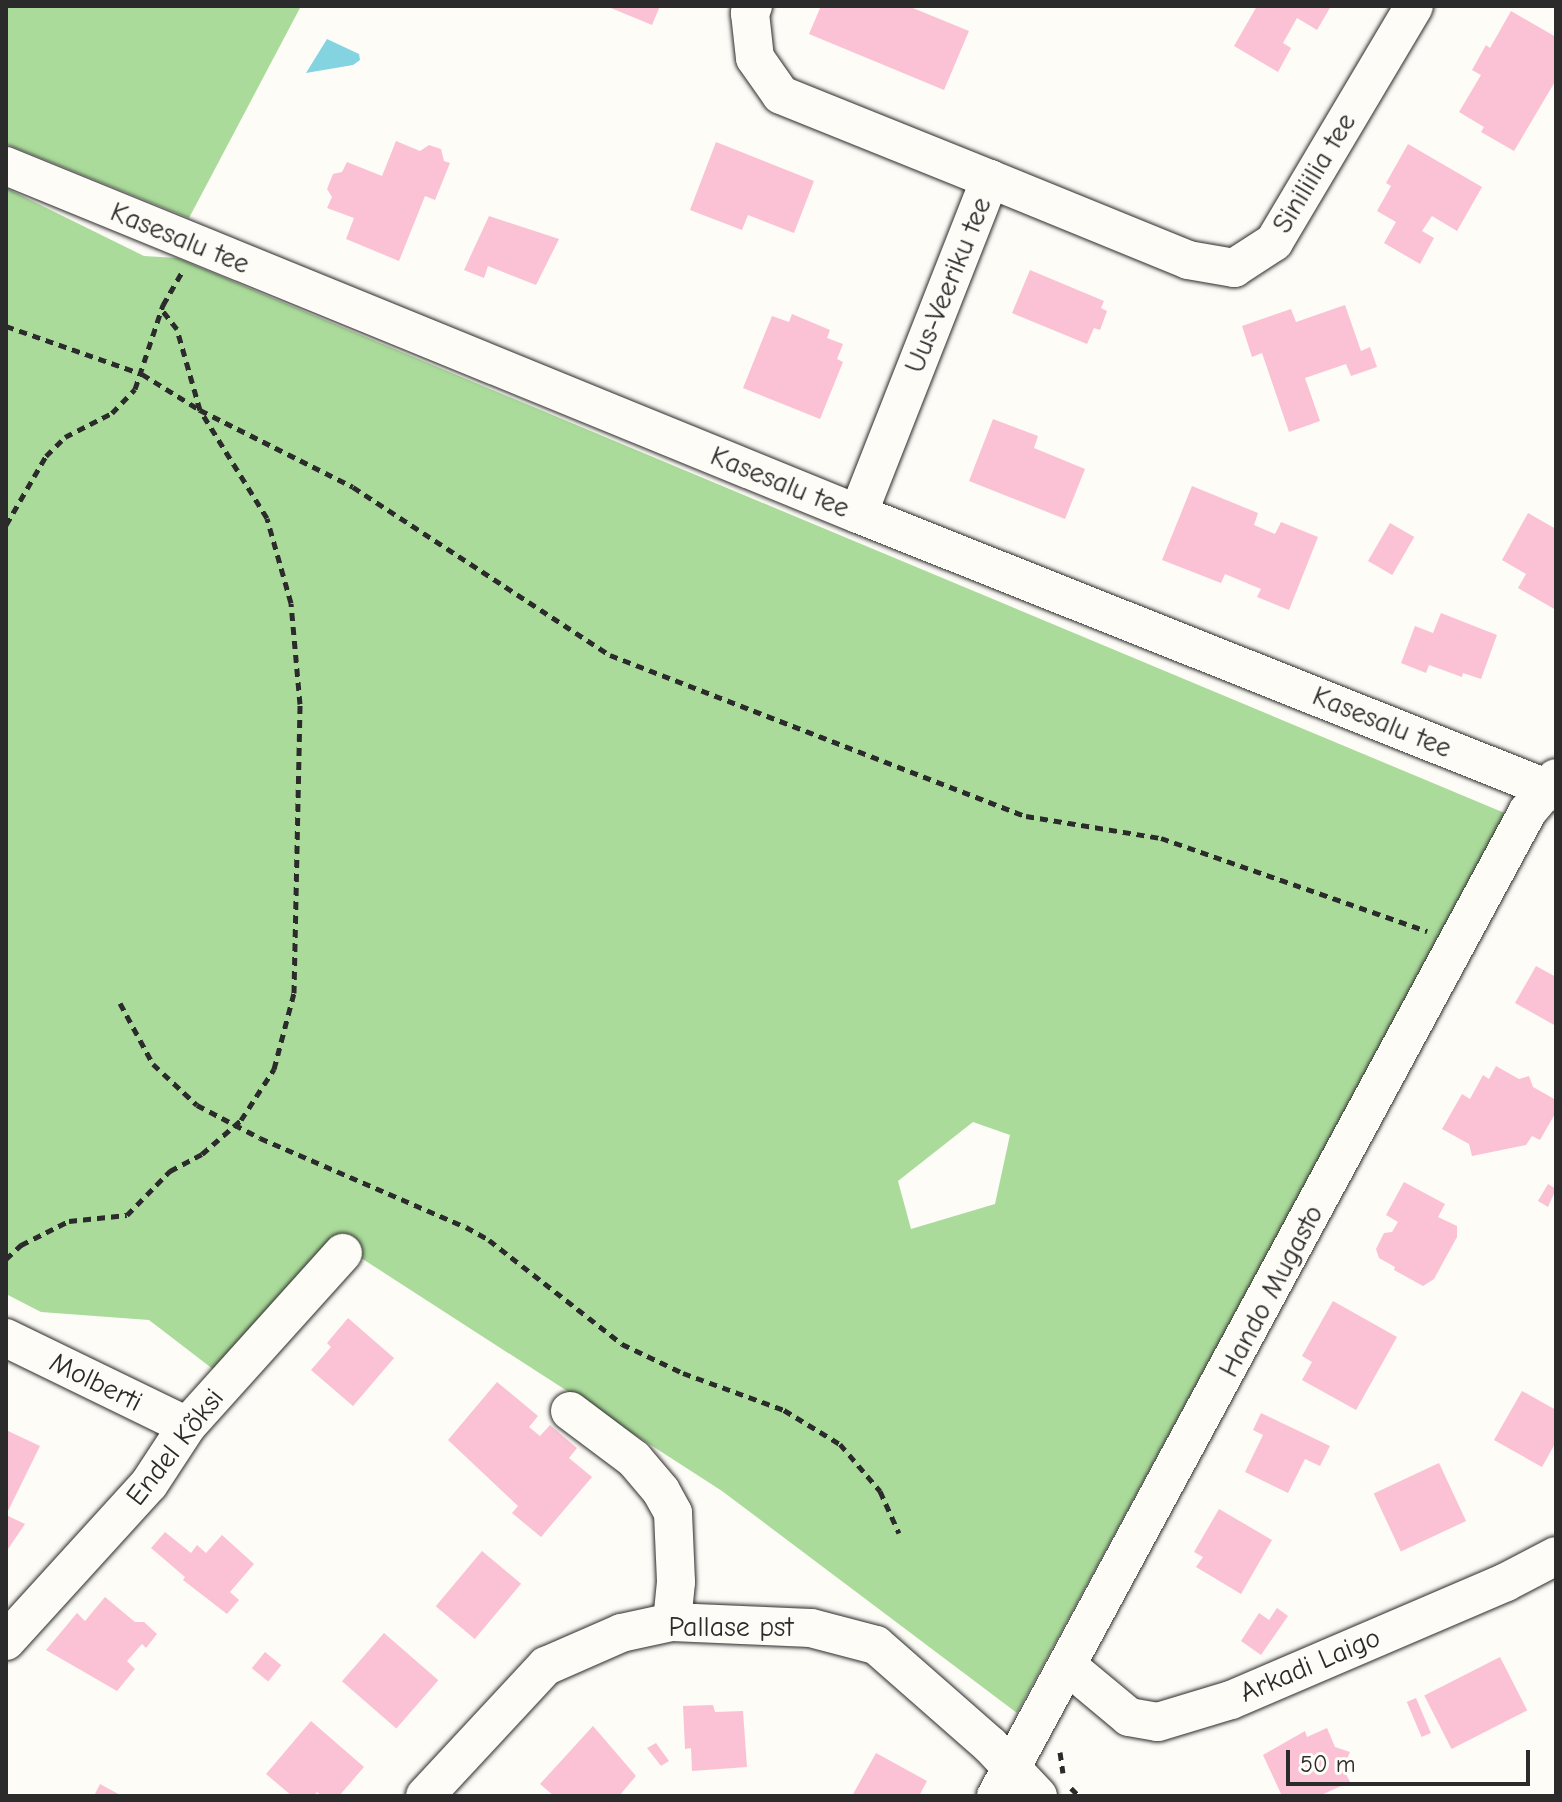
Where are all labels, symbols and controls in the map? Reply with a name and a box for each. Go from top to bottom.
street label: Siniliilia tee [1265,107,1363,239]
street label: Uus-Veeriku tee [897,192,999,378]
street label: Kasesalu tee [106,195,254,281]
street label: Kasesalu tee [706,439,854,525]
street label: Kasesalu tee [1308,679,1456,765]
street label: Hando Mugasto [1212,1199,1330,1383]
street label: Molberti [44,1345,148,1419]
street label: Endel Kõksi [119,1382,231,1512]
street label: Pallase pst [669,1610,793,1644]
street label: Arkadi Laigo [1235,1620,1385,1710]
scale bar [1290,1734,1534,1784]
text: 50 m [1300,1750,1356,1778]

